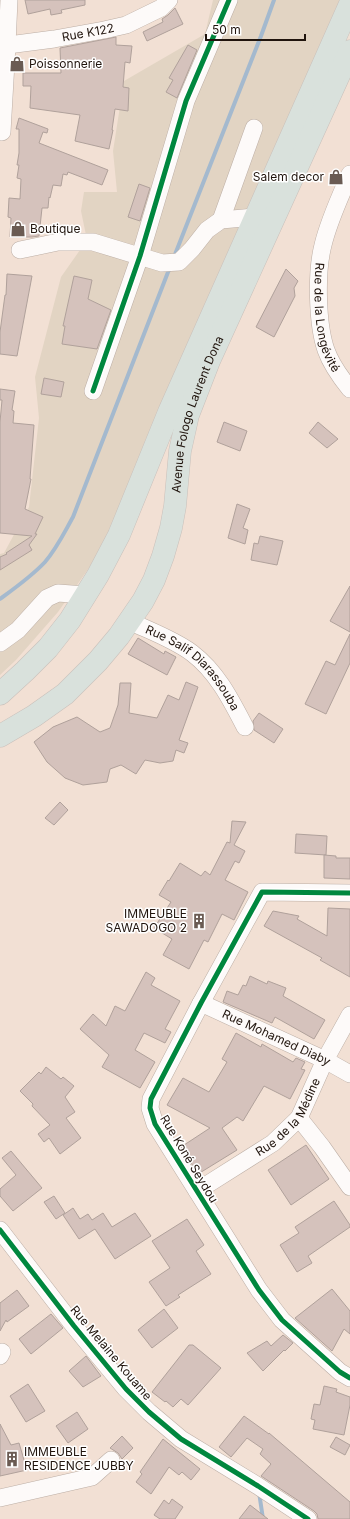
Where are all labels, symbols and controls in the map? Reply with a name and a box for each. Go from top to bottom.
scale bar [206,16,305,42]
street label: Rue K122 [61,20,115,44]
text: 50 m [212,22,241,37]
shop icon: Poissonnerie [8,55,26,73]
place label: Poissonnerie [29,56,102,71]
shop icon: Salem decor [327,168,345,186]
place label: Salem decor [253,169,324,184]
shop icon: Boutique [9,220,27,238]
place label: Boutique [30,221,80,236]
street label: Rue de la Longévité [311,262,344,375]
street label: Avenue Fologo Laurent Dona [168,333,226,493]
street label: Rue Salif Diarassouba [143,621,243,713]
place label: IMMEUBLE SAWADOGO 2 [106,906,187,935]
building icon: IMMEUBLE SAWADOGO 2 [190,912,208,930]
street label: Rue Mohamed Diaby [220,1006,334,1069]
street label: Rue de la Médine [253,1075,323,1159]
street label: Rue Koné Seydou [157,1112,222,1205]
street label: Rue Melaine Kouame [67,1302,155,1403]
place label: IMMEUBLE RESIDENCE JUBBY [24,1444,134,1473]
building icon: IMMEUBLE RESIDENCE JUBBY [3,1450,21,1468]

